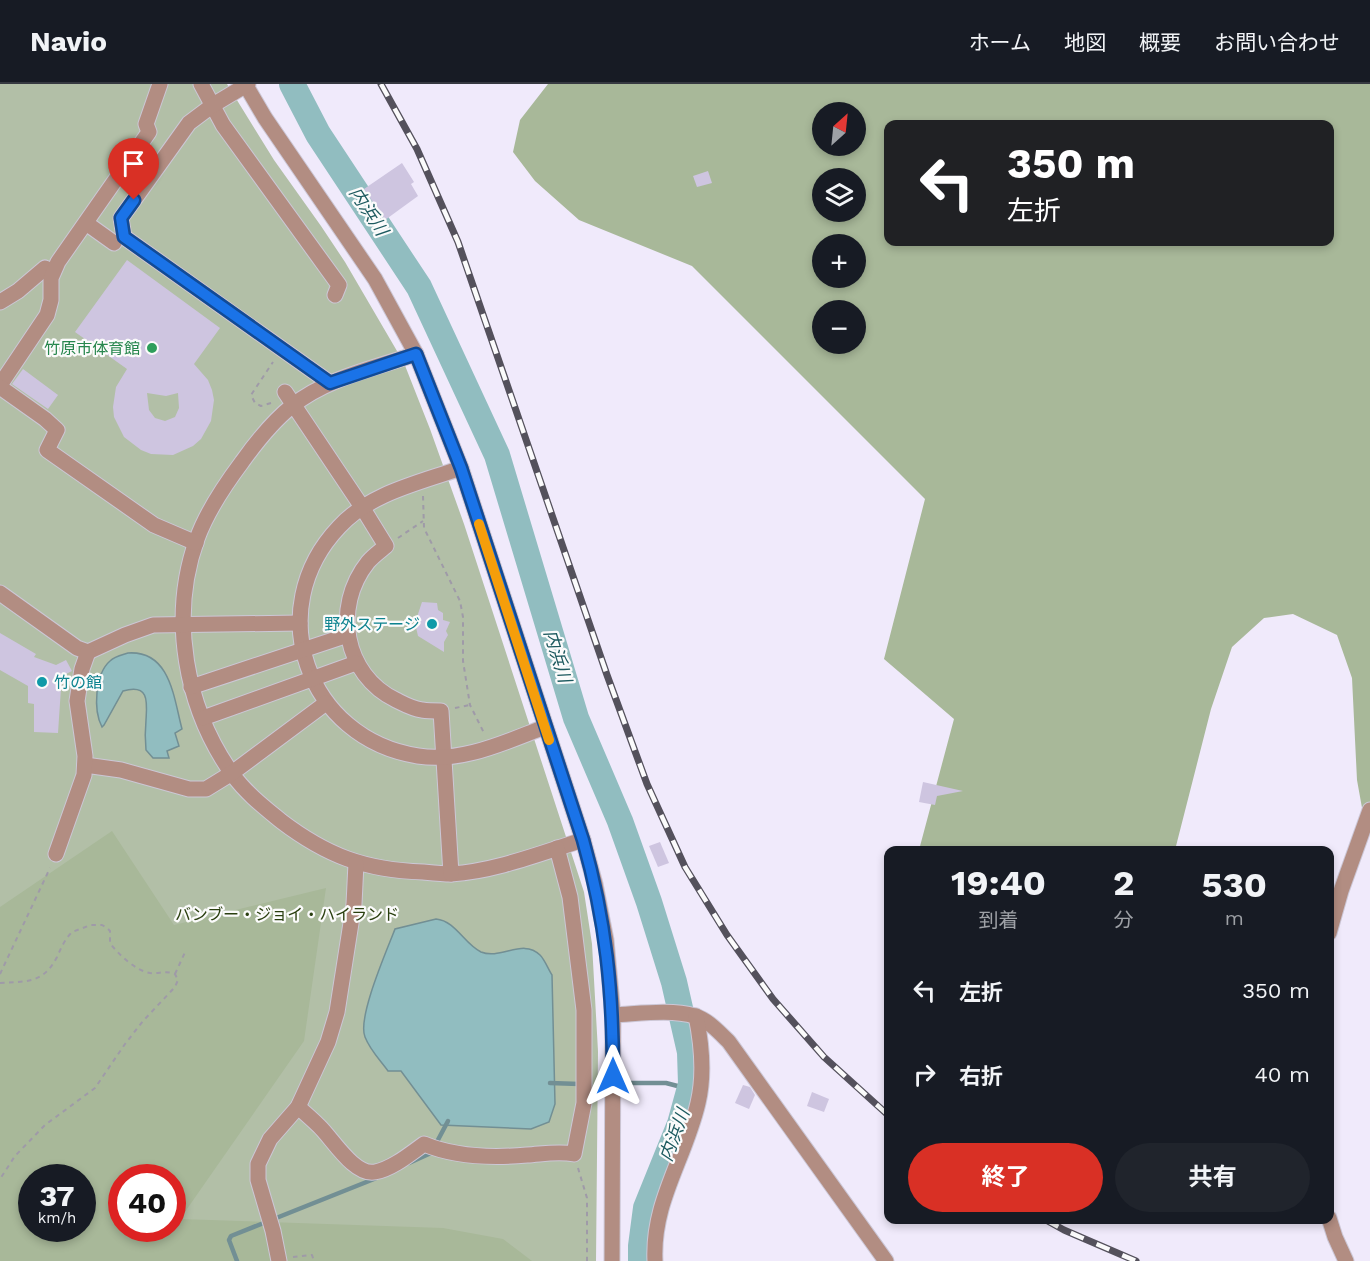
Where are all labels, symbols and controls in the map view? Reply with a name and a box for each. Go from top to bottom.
text: Navio [30,25,107,58]
text: ホーム [969,30,1031,55]
text: 地図 [1064,30,1106,55]
text: 概要 [1139,30,1181,55]
text: お問い合わせ [1214,30,1340,55]
north arrow [812,102,866,156]
map controls [812,102,866,354]
pin [108,138,159,200]
text: 350 m [1007,139,1135,188]
icon: left [908,144,986,222]
icon: arrive [117,147,150,180]
button: layers [812,168,866,222]
water label: 内浜川 [345,183,394,241]
text: 左折 [1007,195,1061,227]
button: + [812,234,866,288]
button: − [812,300,866,354]
place label: 竹原市体育館 [44,339,140,358]
marker: 竹原市体育館 [145,341,159,355]
place label: 野外ステージ [324,615,420,634]
marker: 野外ステージ [425,617,439,631]
water label: 内浜川 [540,627,577,687]
place label: 竹の館 [54,673,102,692]
marker: 竹の館 [35,675,49,689]
text: 19:40 [951,862,1046,904]
text: 2 [1113,862,1134,904]
text: 530 [1201,864,1267,906]
park label: バンブー・ジョイ・ハイランド [175,905,399,924]
text: m [1225,906,1244,930]
text: 到着 [978,908,1018,932]
text: 分 [1114,908,1134,932]
icon: left [908,974,941,1007]
text: 350 m [1242,978,1310,1003]
text: 左折 [959,980,1003,1005]
position arrow [581,1044,645,1108]
icon: right [908,1058,941,1091]
text: 40 m [1254,1062,1310,1087]
text: 右折 [959,1064,1003,1089]
water label: 内浜川 [655,1104,694,1164]
button: 終了 [908,1143,1103,1212]
button: 共有 [1115,1143,1310,1212]
speed limit sign: 40 [108,1164,186,1242]
text: 37 [39,1178,75,1213]
text: km/h [38,1209,76,1227]

